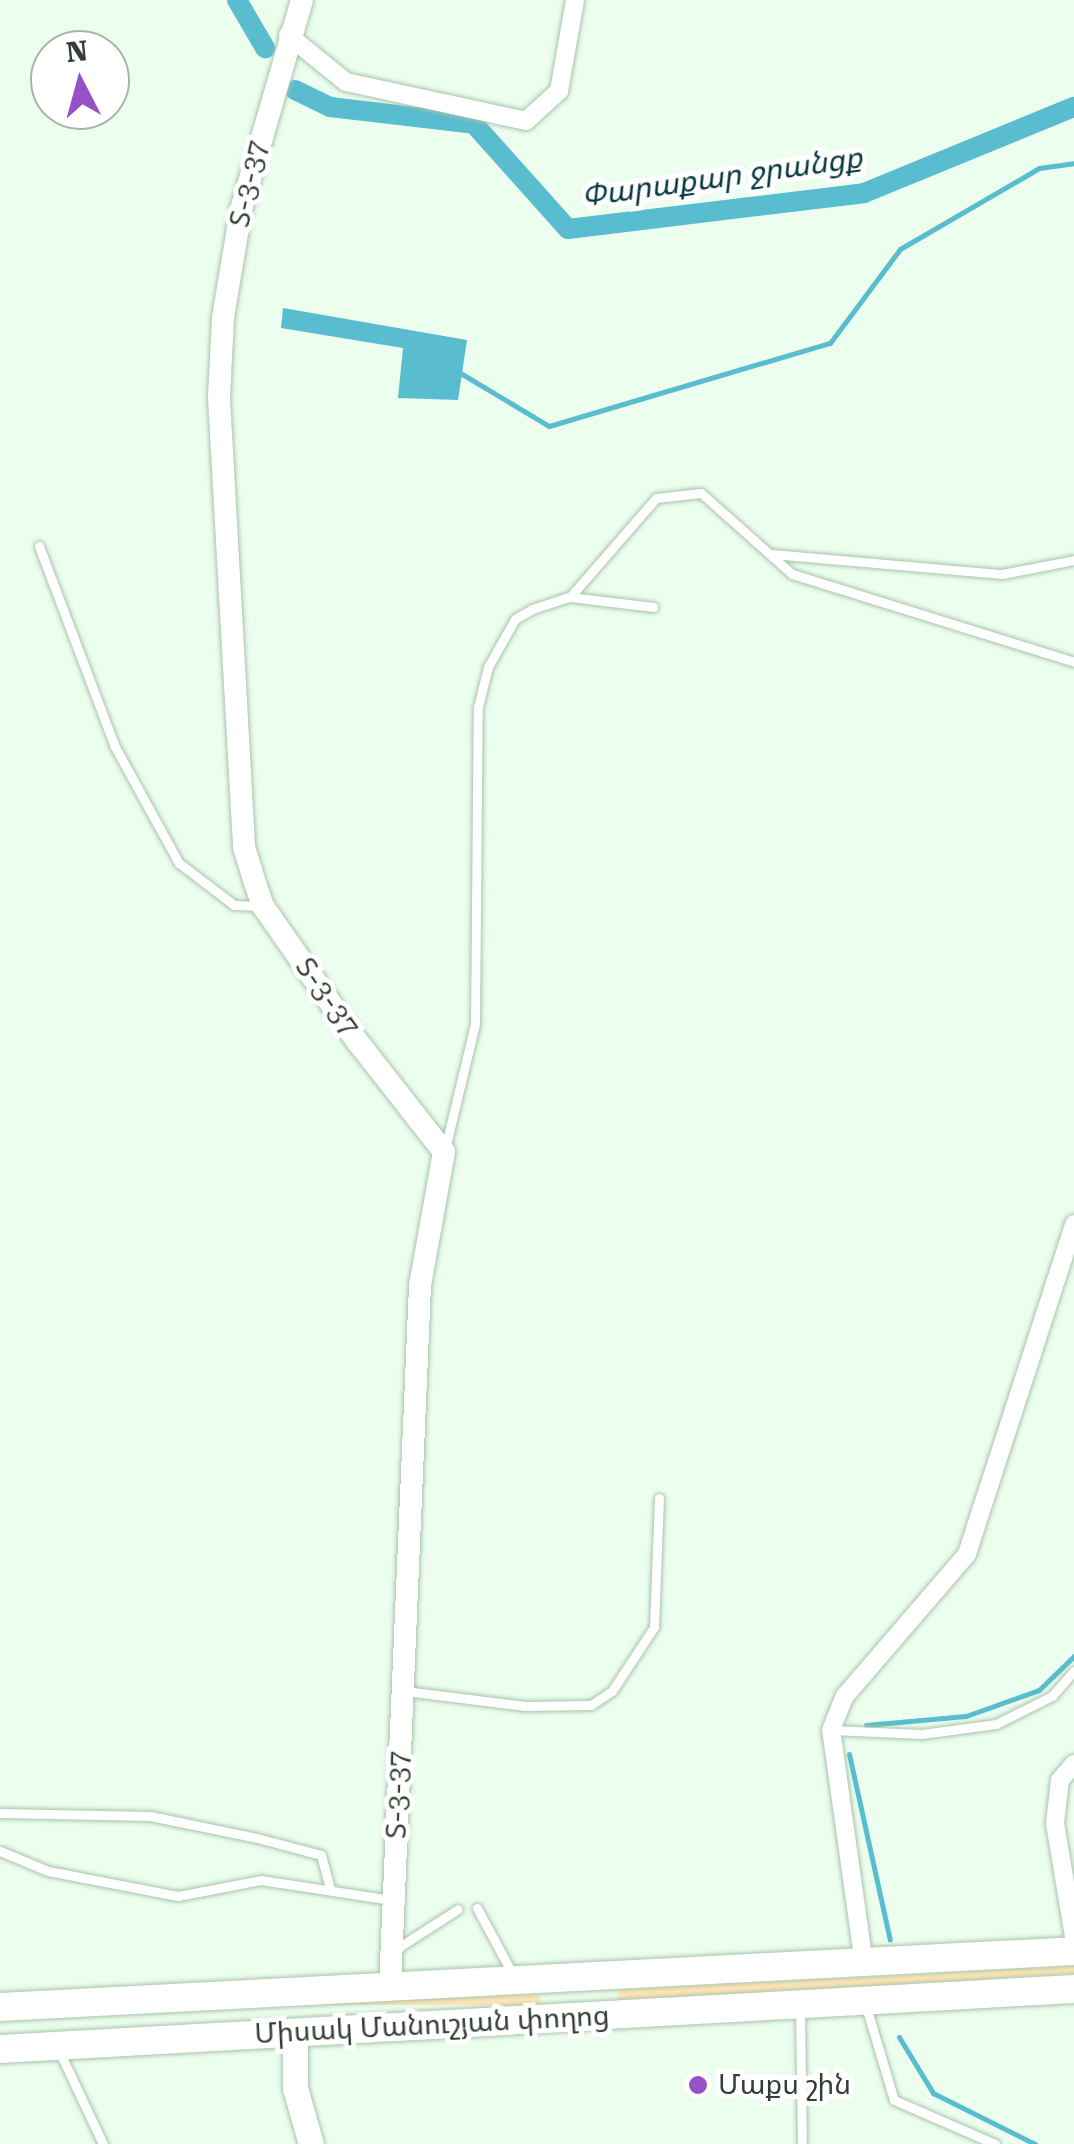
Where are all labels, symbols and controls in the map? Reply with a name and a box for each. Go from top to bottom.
north arrow [30,30,130,130]
text: N [65,34,89,69]
street label: Տ-3-37 [223,137,275,231]
water label: Փարաքար ջրանցք [579,139,865,215]
street label: Տ-3-37 [288,951,366,1043]
street label: Տ-3-37 [380,1751,416,1839]
street label: Միսակ Մանուշյան փողոց [254,1999,610,2051]
place label: Մաքս շին [718,2068,851,2102]
marker: Մաքս շին [687,2074,709,2096]

